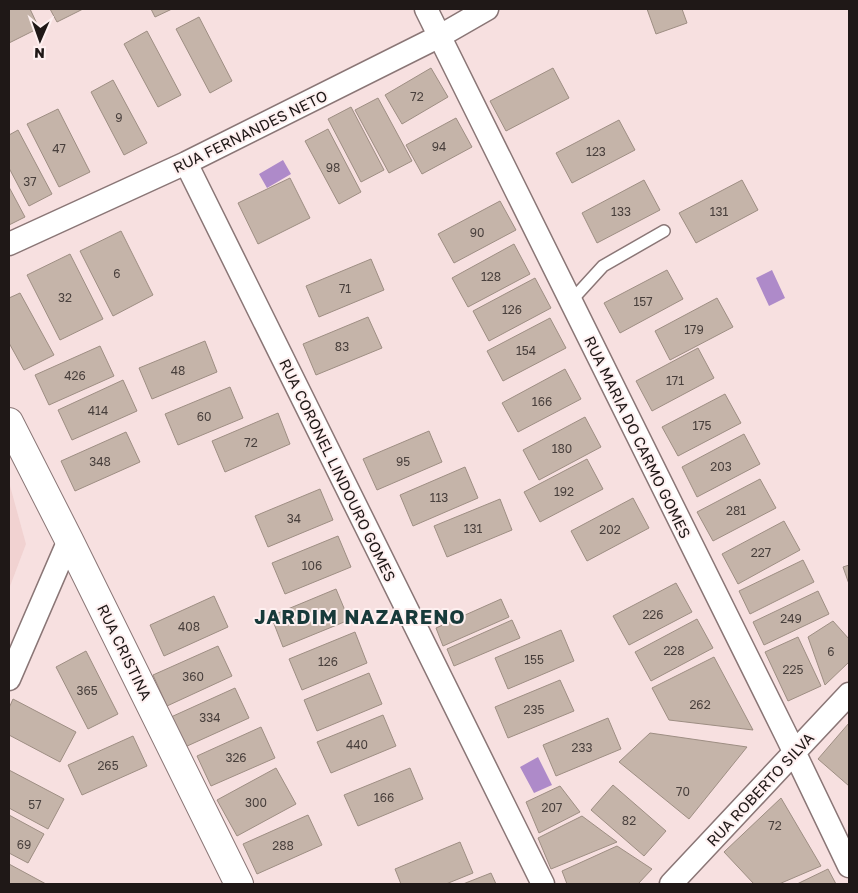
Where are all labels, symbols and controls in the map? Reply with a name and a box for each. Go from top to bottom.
north arrow [15,15,65,65]
text: N [34,45,45,62]
street label: RUA FERNANDES NETO [170,86,330,176]
house number: 72 [410,89,424,104]
house number: 9 [115,110,123,125]
house number: 94 [432,139,446,154]
house number: 47 [52,141,66,156]
house number: 123 [586,144,606,159]
house number: 98 [326,160,340,175]
house number: 37 [23,174,37,189]
house number: 133 [611,204,631,219]
house number: 131 [710,204,729,219]
house number: 90 [470,225,484,240]
house number: 6 [113,266,121,281]
house number: 128 [481,269,501,284]
house number: 71 [339,281,351,296]
house number: 32 [58,290,72,305]
house number: 157 [633,294,653,309]
house number: 126 [502,302,522,317]
house number: 179 [684,322,704,337]
street label: RUA MARIA DO CARMO GOMES [581,333,695,541]
house number: 83 [335,339,349,354]
house number: 154 [516,343,536,358]
street label: RUA CORONEL LINDOURO GOMES [276,356,400,584]
house number: 48 [171,363,185,378]
house number: 426 [64,368,86,383]
house number: 171 [666,373,684,388]
house number: 166 [532,394,552,409]
house number: 414 [88,403,108,418]
house number: 60 [197,409,211,424]
house number: 175 [692,418,712,433]
house number: 72 [244,435,258,450]
house number: 180 [552,441,572,456]
house number: 348 [89,454,111,469]
house number: 95 [396,454,410,469]
house number: 203 [710,459,732,474]
house number: 192 [554,484,574,499]
house number: 113 [430,490,448,505]
house number: 281 [726,503,746,518]
house number: 34 [287,511,301,526]
house number: 131 [464,521,483,536]
house number: 202 [599,522,621,537]
house number: 227 [751,545,771,560]
house number: 106 [302,558,322,573]
street label: RUA CRISTINA [94,601,156,703]
district label: JARDIM NAZARENO [254,604,466,628]
house number: 226 [642,607,664,622]
house number: 249 [780,611,802,626]
house number: 408 [178,619,200,634]
house number: 228 [663,643,685,658]
house number: 6 [827,644,835,659]
house number: 155 [524,652,544,667]
house number: 126 [318,654,338,669]
house number: 225 [783,662,803,677]
house number: 360 [182,669,204,684]
house number: 365 [76,683,98,698]
house number: 262 [689,697,711,712]
house number: 235 [524,702,545,717]
house number: 334 [199,710,221,725]
street label: RUA ROBERTO SILVA [703,728,817,850]
house number: 440 [346,737,368,752]
house number: 233 [571,740,593,755]
house number: 326 [225,750,247,765]
house number: 265 [97,758,119,773]
house number: 70 [676,784,690,799]
house number: 166 [374,790,394,805]
house number: 300 [245,795,267,810]
house number: 57 [28,797,42,812]
house number: 207 [542,800,562,815]
house number: 82 [622,813,636,828]
house number: 72 [768,818,782,833]
house number: 69 [17,837,31,852]
house number: 288 [272,838,294,853]

